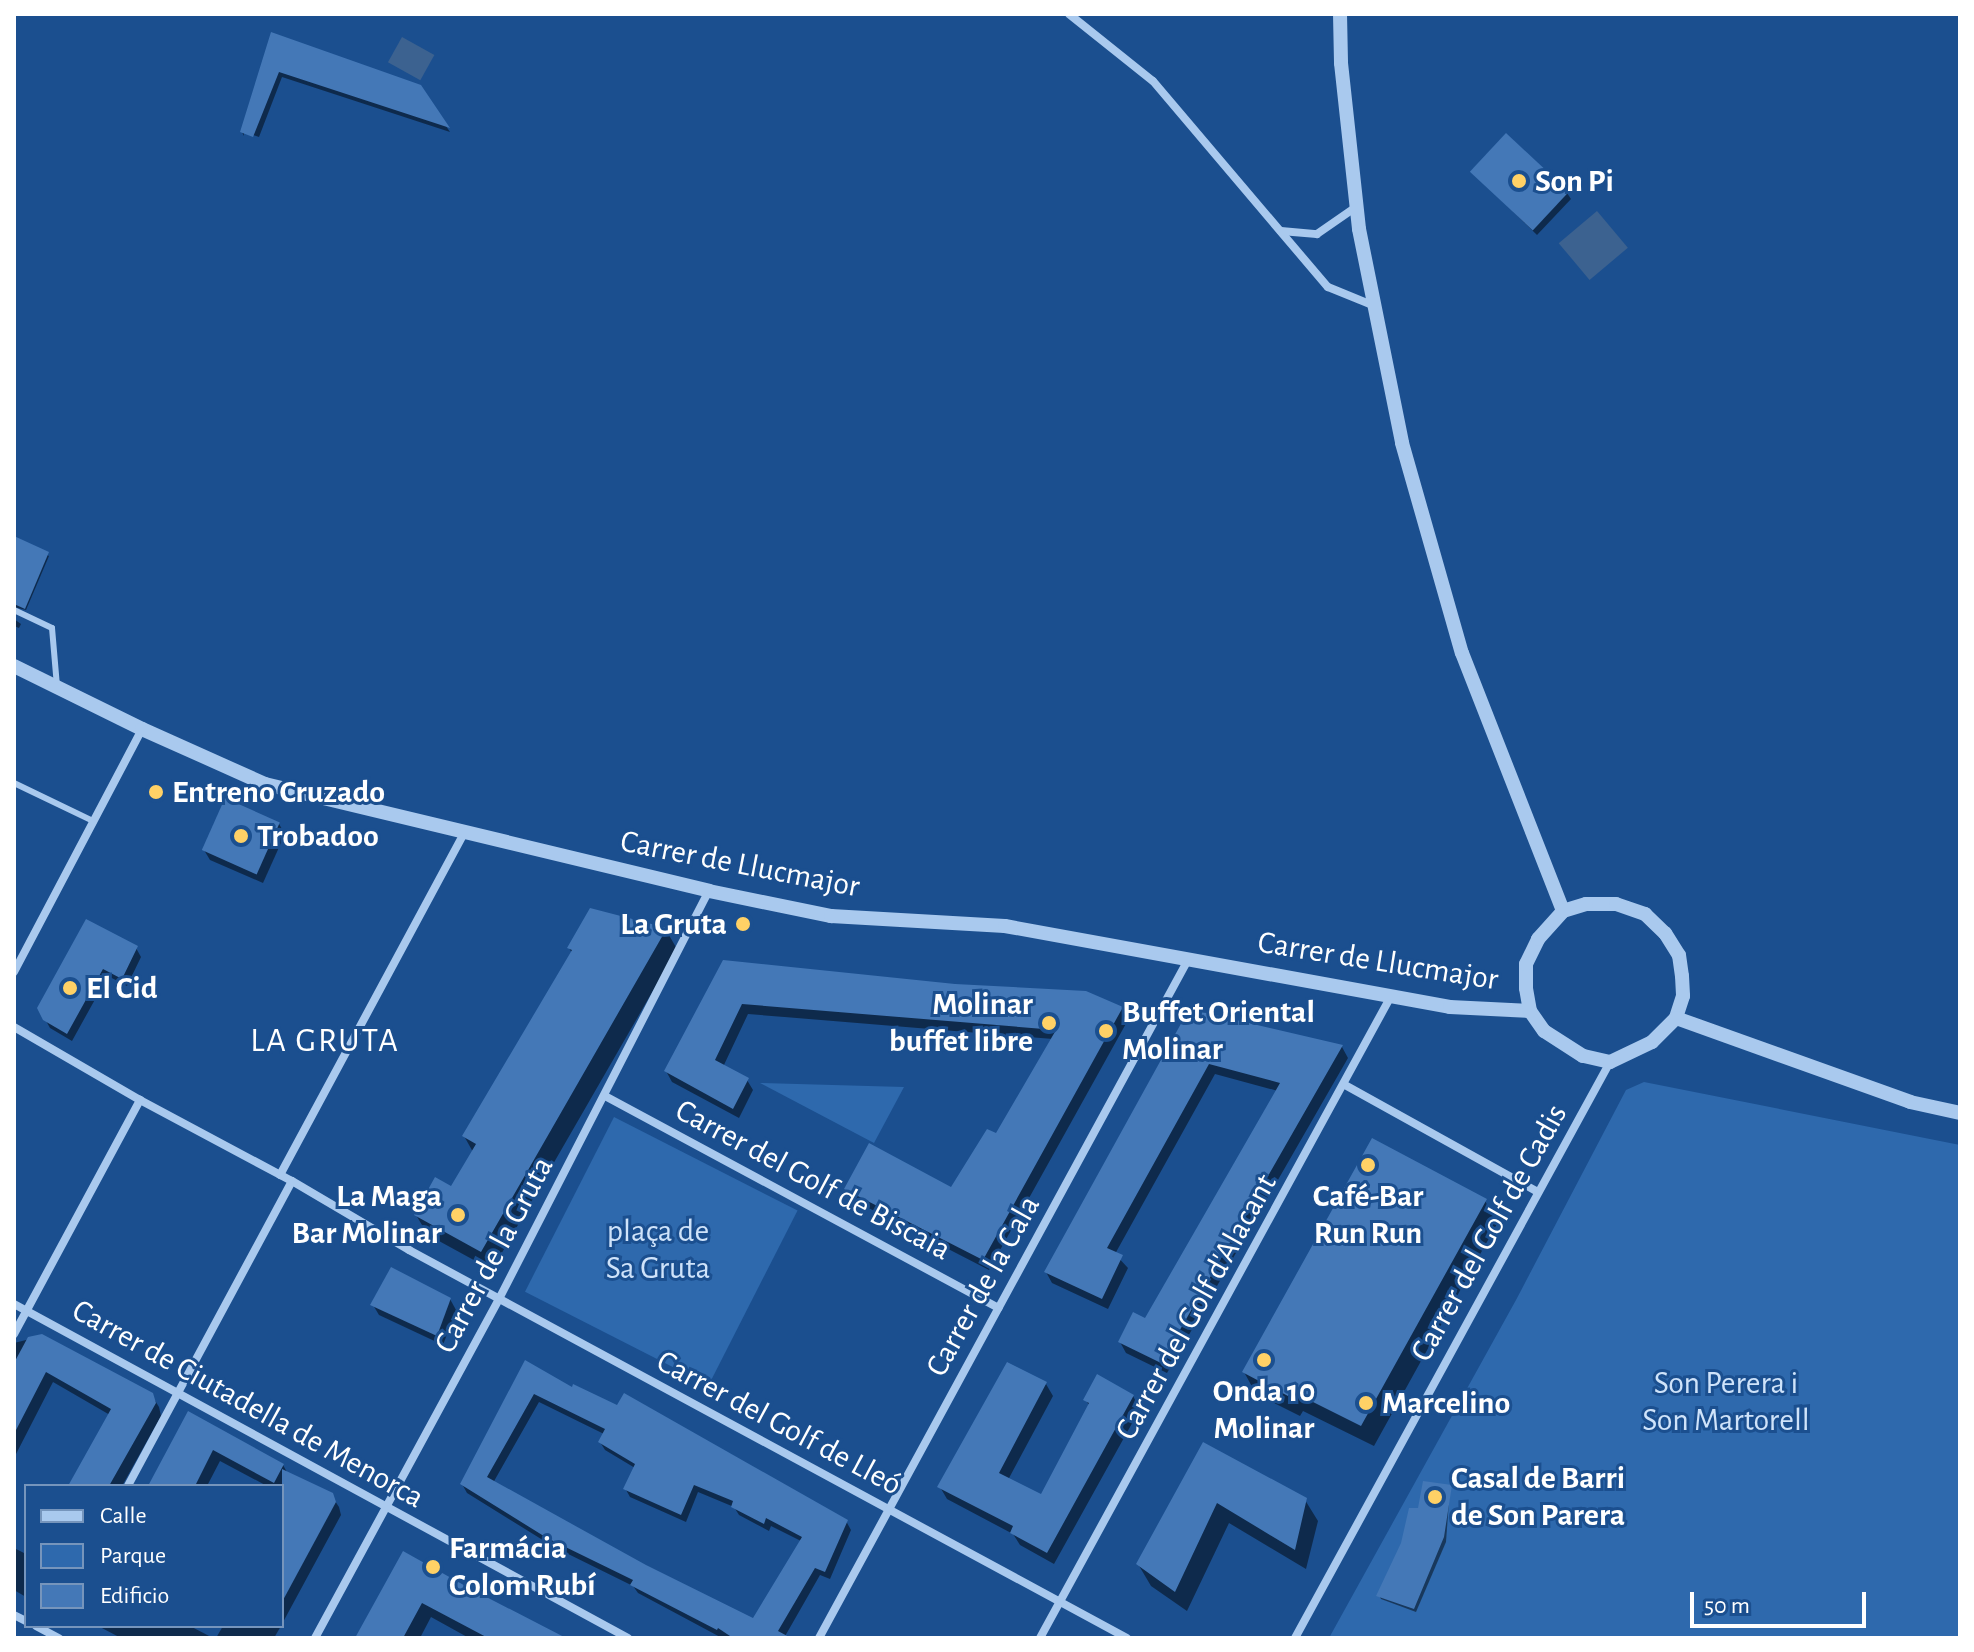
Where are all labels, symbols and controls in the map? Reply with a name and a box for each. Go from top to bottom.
place label: Son Pi [1535,162,1614,200]
marker: Son Pi [1510,172,1528,190]
place label: Entreno Cruzado [172,773,385,811]
marker: Entreno Cruzado [147,783,165,801]
place label: Trobadoo [257,817,379,855]
street label: Carrer de Llucmajor [617,822,863,906]
marker: Trobadoo [232,827,250,845]
place label: La Gruta [620,905,727,943]
marker: La Gruta [734,915,752,933]
street label: Carrer de Llucmajor [1255,923,1501,999]
place label: El Cid [86,969,158,1007]
marker: El Cid [61,979,79,997]
place label: Molinar buffet libre [889,986,1033,1061]
place label: Buffet Oriental Molinar [1122,994,1315,1069]
marker: Molinar buffet libre [1040,1014,1058,1032]
district label: LA GRUTA [250,1022,400,1062]
marker: Buffet Oriental Molinar [1097,1022,1115,1040]
street label: Carrer del Golf de Biscaia [669,1091,957,1269]
street label: Carrer del Golf de Cadis [1402,1098,1576,1368]
street label: Carrer de la Gruta [426,1150,562,1360]
marker: Café-Bar Run Run [1359,1156,1377,1174]
street label: Carrer del Golf d'Alacant [1107,1167,1285,1447]
place label: La Maga Bar Molinar [291,1178,442,1253]
place label: Café-Bar Run Run [1313,1178,1423,1253]
street label: Carrer de la Cala [918,1189,1048,1383]
marker: La Maga Bar Molinar [449,1206,467,1224]
park label: plaça de Sa Gruta [606,1213,710,1288]
street label: Carrer de Ciutadella de Menorca [65,1291,431,1517]
street label: Carrer del Golf de Lleó [650,1342,908,1504]
marker: Onda 10 Molinar [1255,1351,1273,1369]
park label: Son Perera i Son Martorell [1642,1365,1810,1440]
place label: Onda 10 Molinar [1213,1373,1315,1448]
place label: Marcelino [1382,1384,1510,1422]
marker: Marcelino [1357,1394,1375,1412]
place label: Casal de Barri de Son Parera [1451,1460,1625,1535]
legend [24,1484,284,1628]
marker: Casal de Barri de Son Parera [1426,1488,1444,1506]
text: Calle [100,1504,147,1528]
place label: Farmácia Colom Rubí [449,1530,596,1605]
text: Parque [100,1544,166,1568]
marker: Farmácia Colom Rubí [424,1558,442,1576]
scale bar [1694,1576,1870,1626]
text: Edificio [100,1584,169,1608]
text: 50 m [1704,1594,1750,1618]

